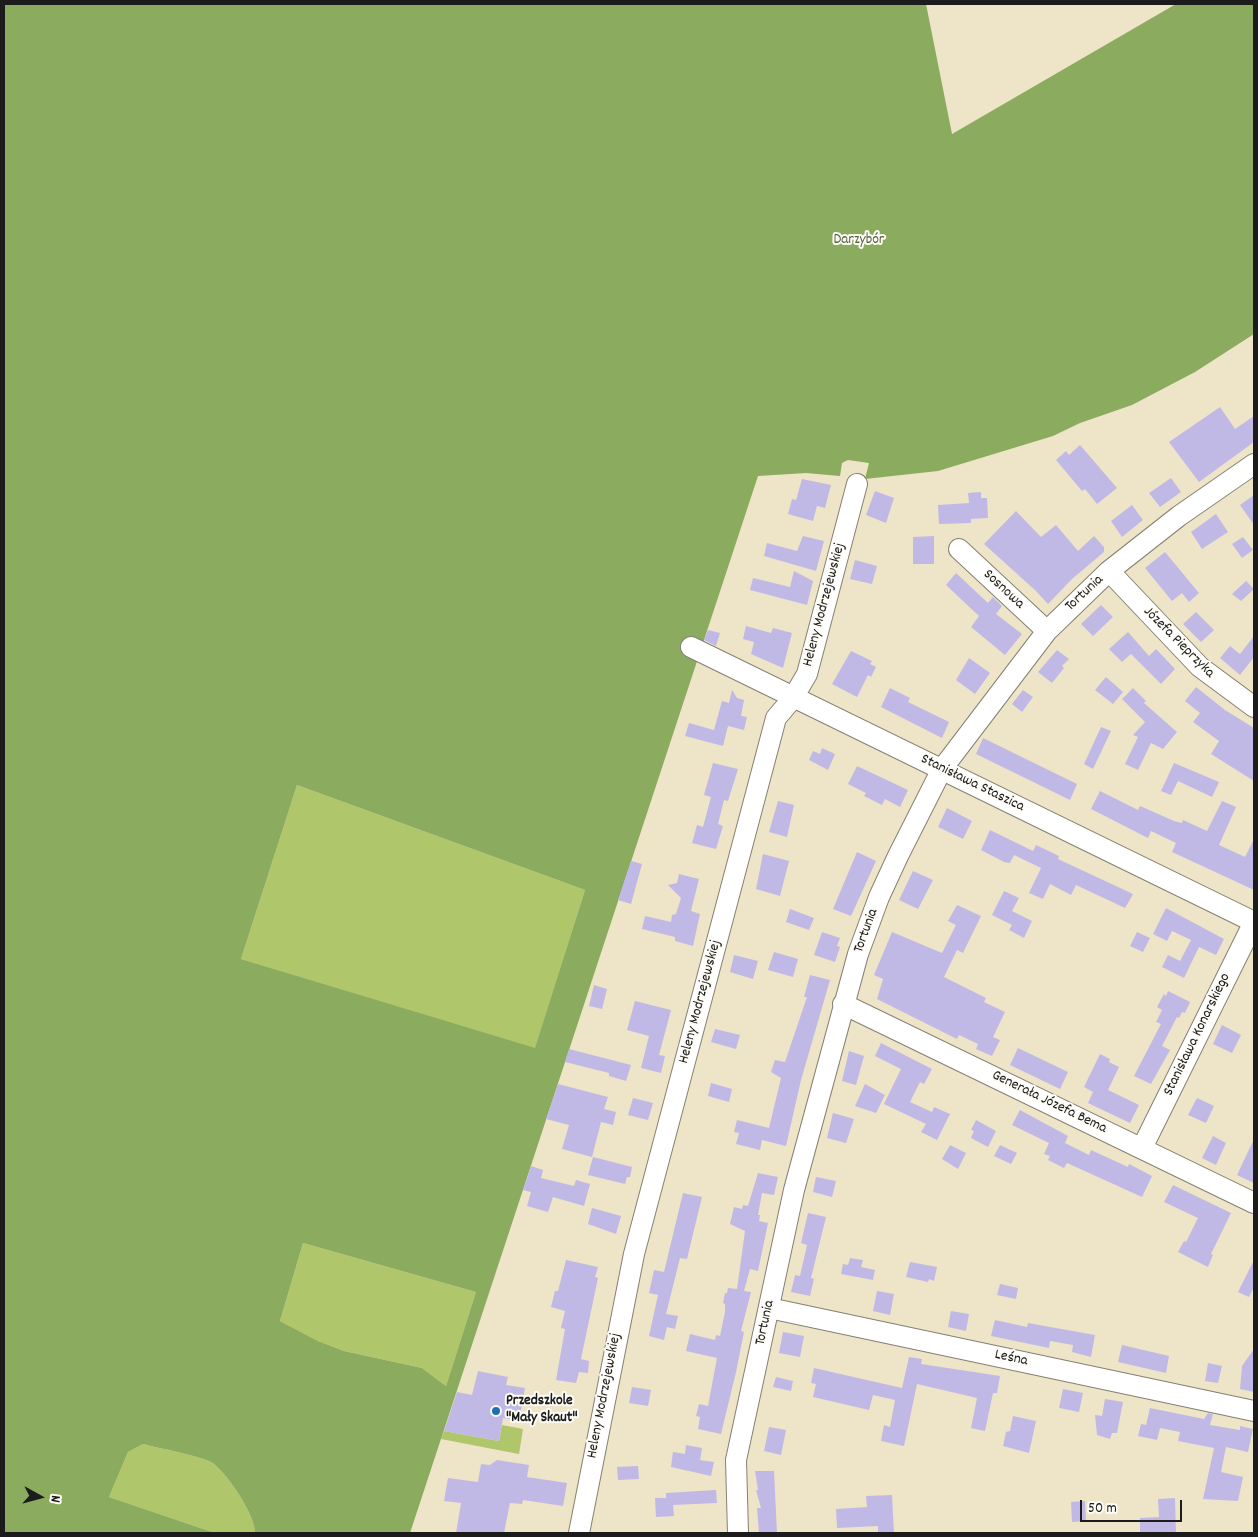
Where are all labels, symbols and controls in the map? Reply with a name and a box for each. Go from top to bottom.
park label: Darzybór [834,232,884,250]
street label: Heleny Modrzejewskiej [800,541,850,669]
street label: Sosnowa [979,566,1027,614]
street label: Tortunia [1062,572,1108,616]
street label: Józefa Pieprzyka [1138,603,1218,683]
street label: Stanisława Staszica [917,751,1027,817]
street label: Tortunia [851,906,883,956]
street label: Heleny Modrzejewskiej [676,938,726,1066]
street label: Stanisława Konarskiego [1160,971,1236,1099]
street label: Generała Józefa Bema [989,1067,1109,1139]
street label: Tortunia [752,1299,780,1347]
street label: Heleny Modrzejewskiej [584,1332,626,1460]
street label: Leśna [993,1347,1029,1371]
place label: Przedszkole "Mały Skaut" [506,1393,578,1428]
marker: Przedszkole "Mały Skaut" [490,1405,502,1417]
north arrow [15,1472,65,1522]
scale bar [1083,1490,1186,1522]
text: N [45,1494,65,1503]
text: 50 m [1088,1498,1117,1520]

